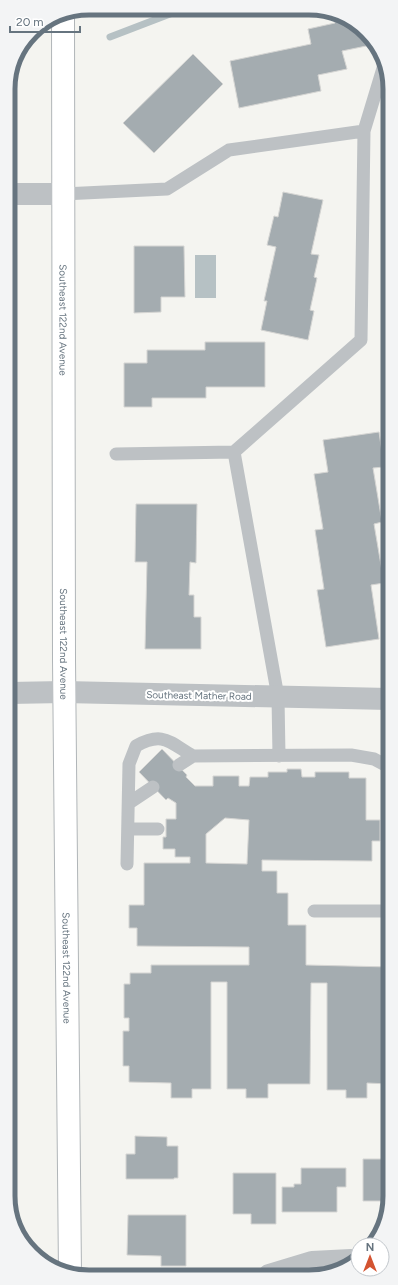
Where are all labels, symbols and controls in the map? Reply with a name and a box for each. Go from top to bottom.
scale bar [10,8,80,34]
text: 20 m [16,15,44,29]
street label: Southeast 122nd Avenue [56,264,70,376]
street label: Southeast 122nd Avenue [57,588,70,700]
street label: Southeast Mather Road [146,688,252,703]
street label: Southeast 122nd Avenue [59,912,74,1024]
north arrow [350,1237,390,1277]
text: N [366,1241,374,1254]

